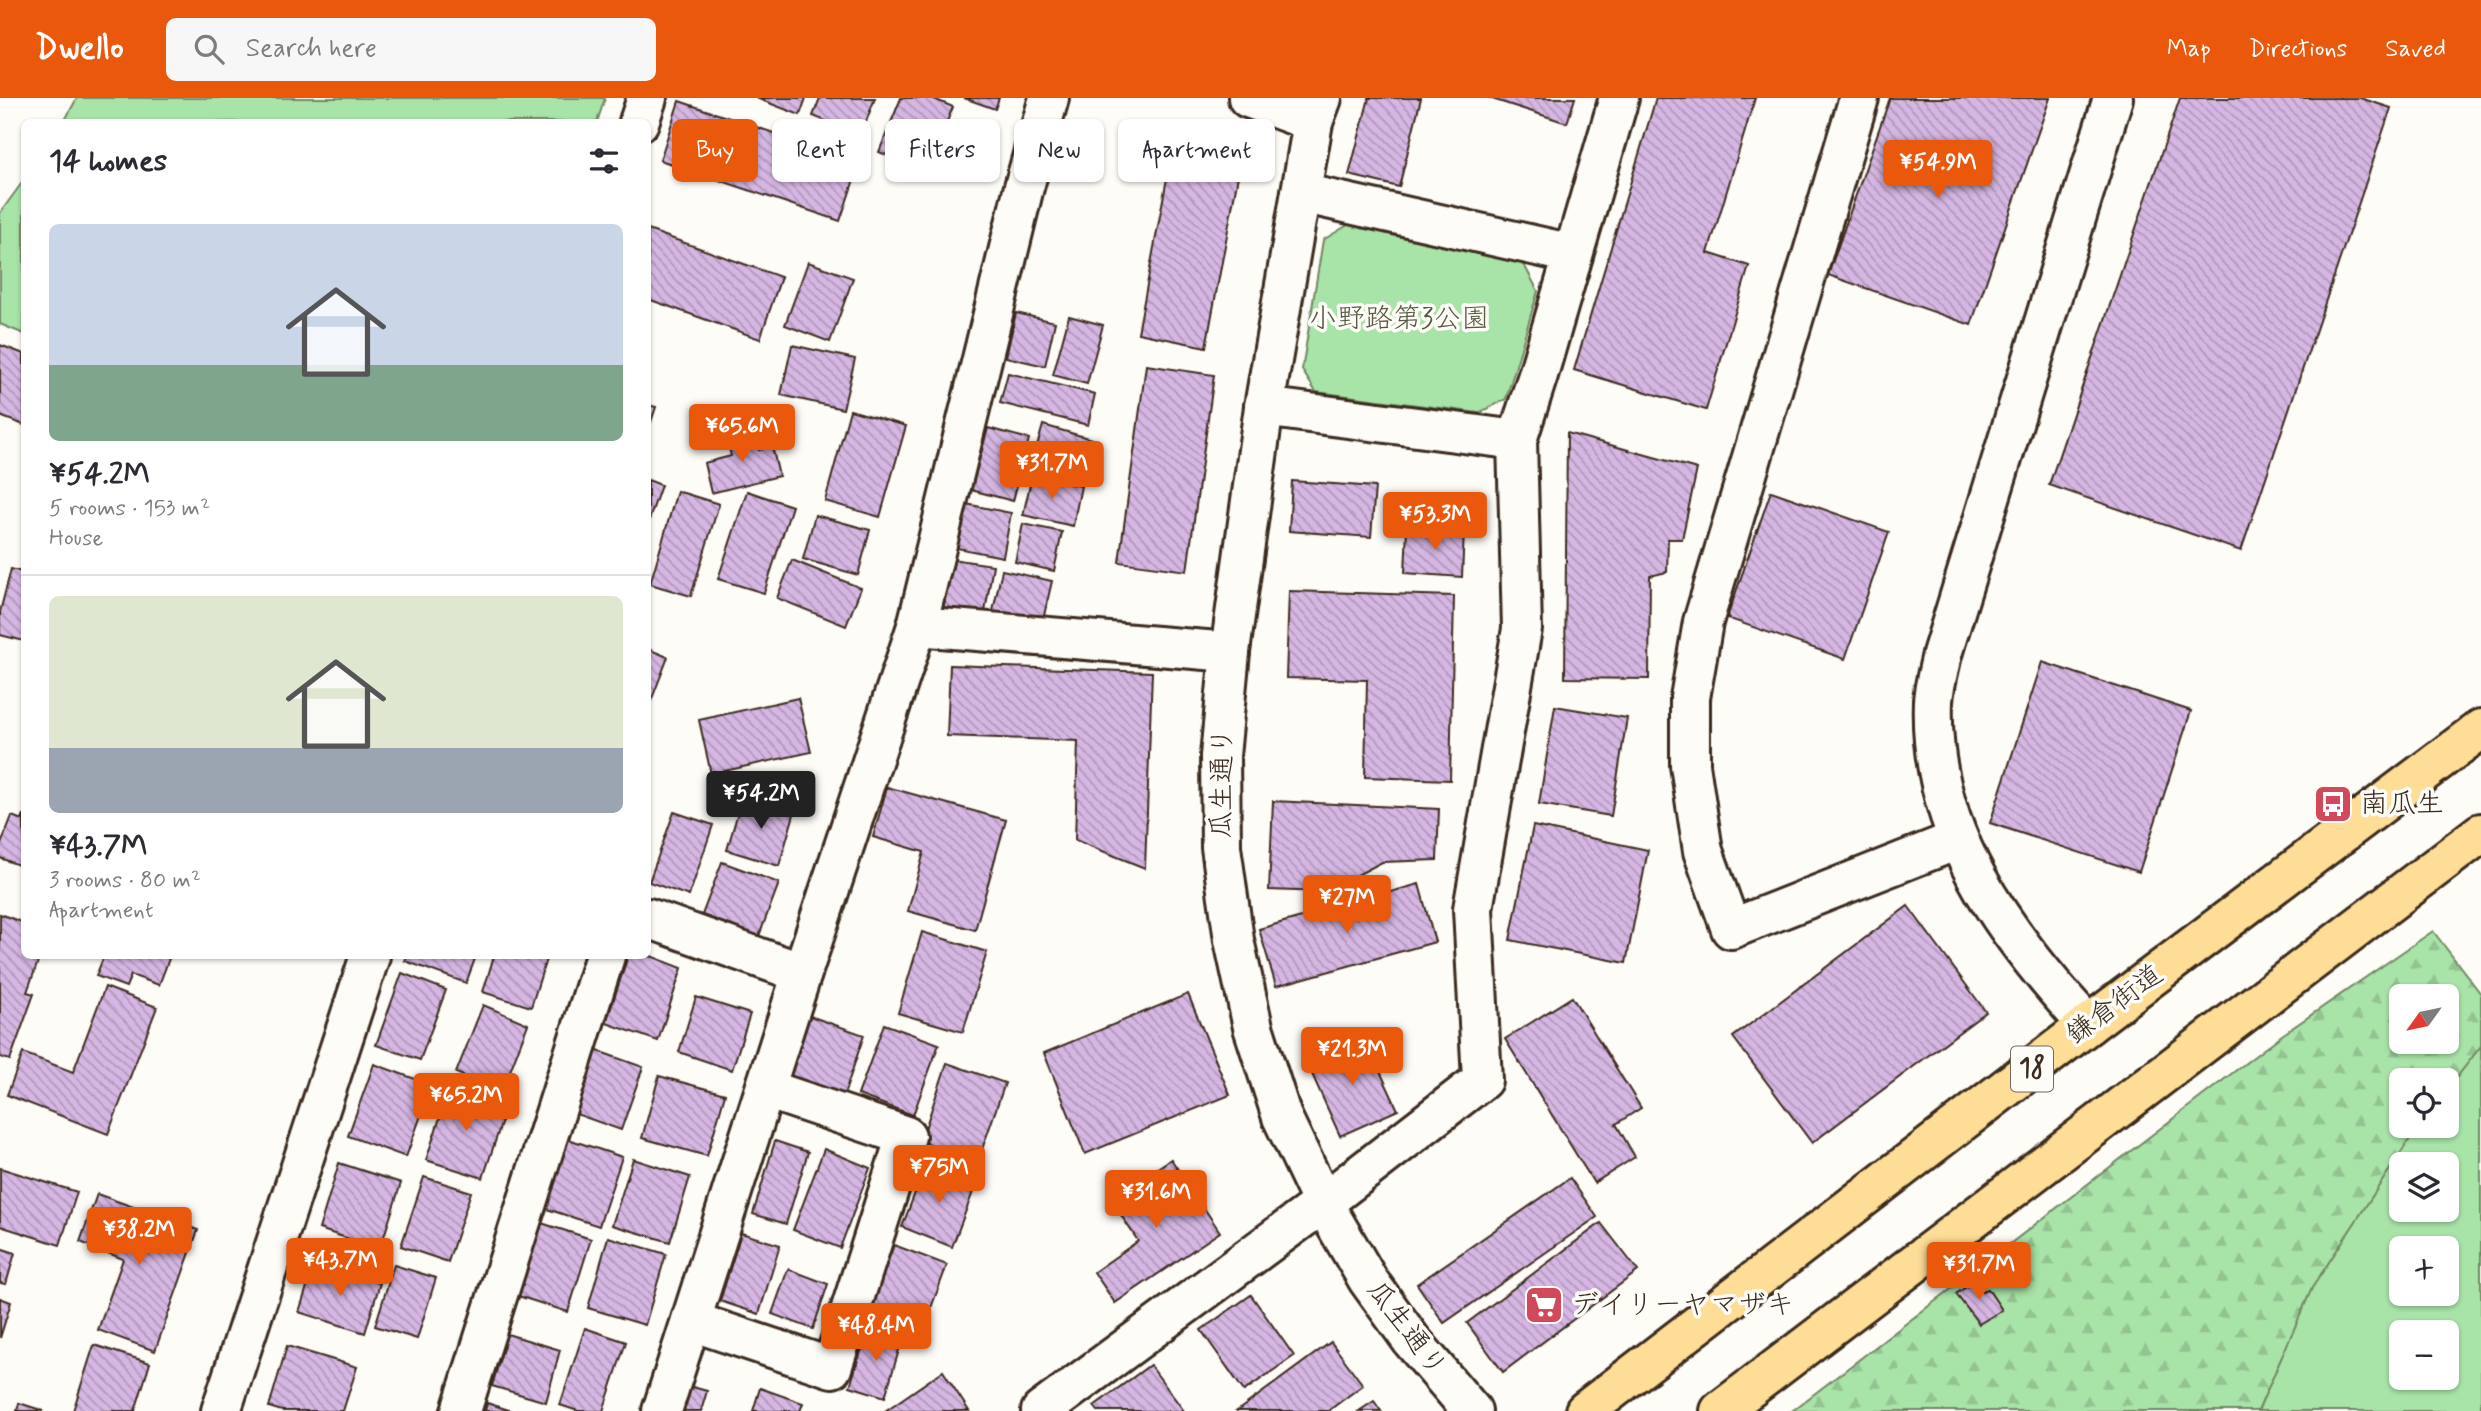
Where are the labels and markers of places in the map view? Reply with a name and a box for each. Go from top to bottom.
pin: ¥54.9M [1881,140,1995,200]
pin: ¥65.6M [685,404,799,464]
pin: ¥31.7M [995,442,1109,501]
pin: ¥53.3M [1378,492,1492,552]
pin: ¥54.2M [704,772,818,831]
bus stop icon: 南瓜生 [2312,783,2354,825]
place label: 南瓜生 [2360,786,2444,823]
pin: ¥27M [1306,876,1388,935]
pin: ¥21.3M [1295,1028,1409,1087]
pin: ¥65.2M [409,1074,523,1133]
pin: ¥75M [898,1146,980,1205]
pin: ¥31.6M [1099,1170,1213,1230]
pin: ¥38.2M [82,1208,196,1267]
pin: ¥43.7M [283,1238,397,1298]
pin: ¥31.7M [1922,1242,2036,1302]
supermarket icon: デイリーヤマザキ [1523,1284,1565,1326]
place label: デイリーヤマザキ [1571,1287,1794,1324]
pin: ¥48.4M [819,1304,933,1363]

